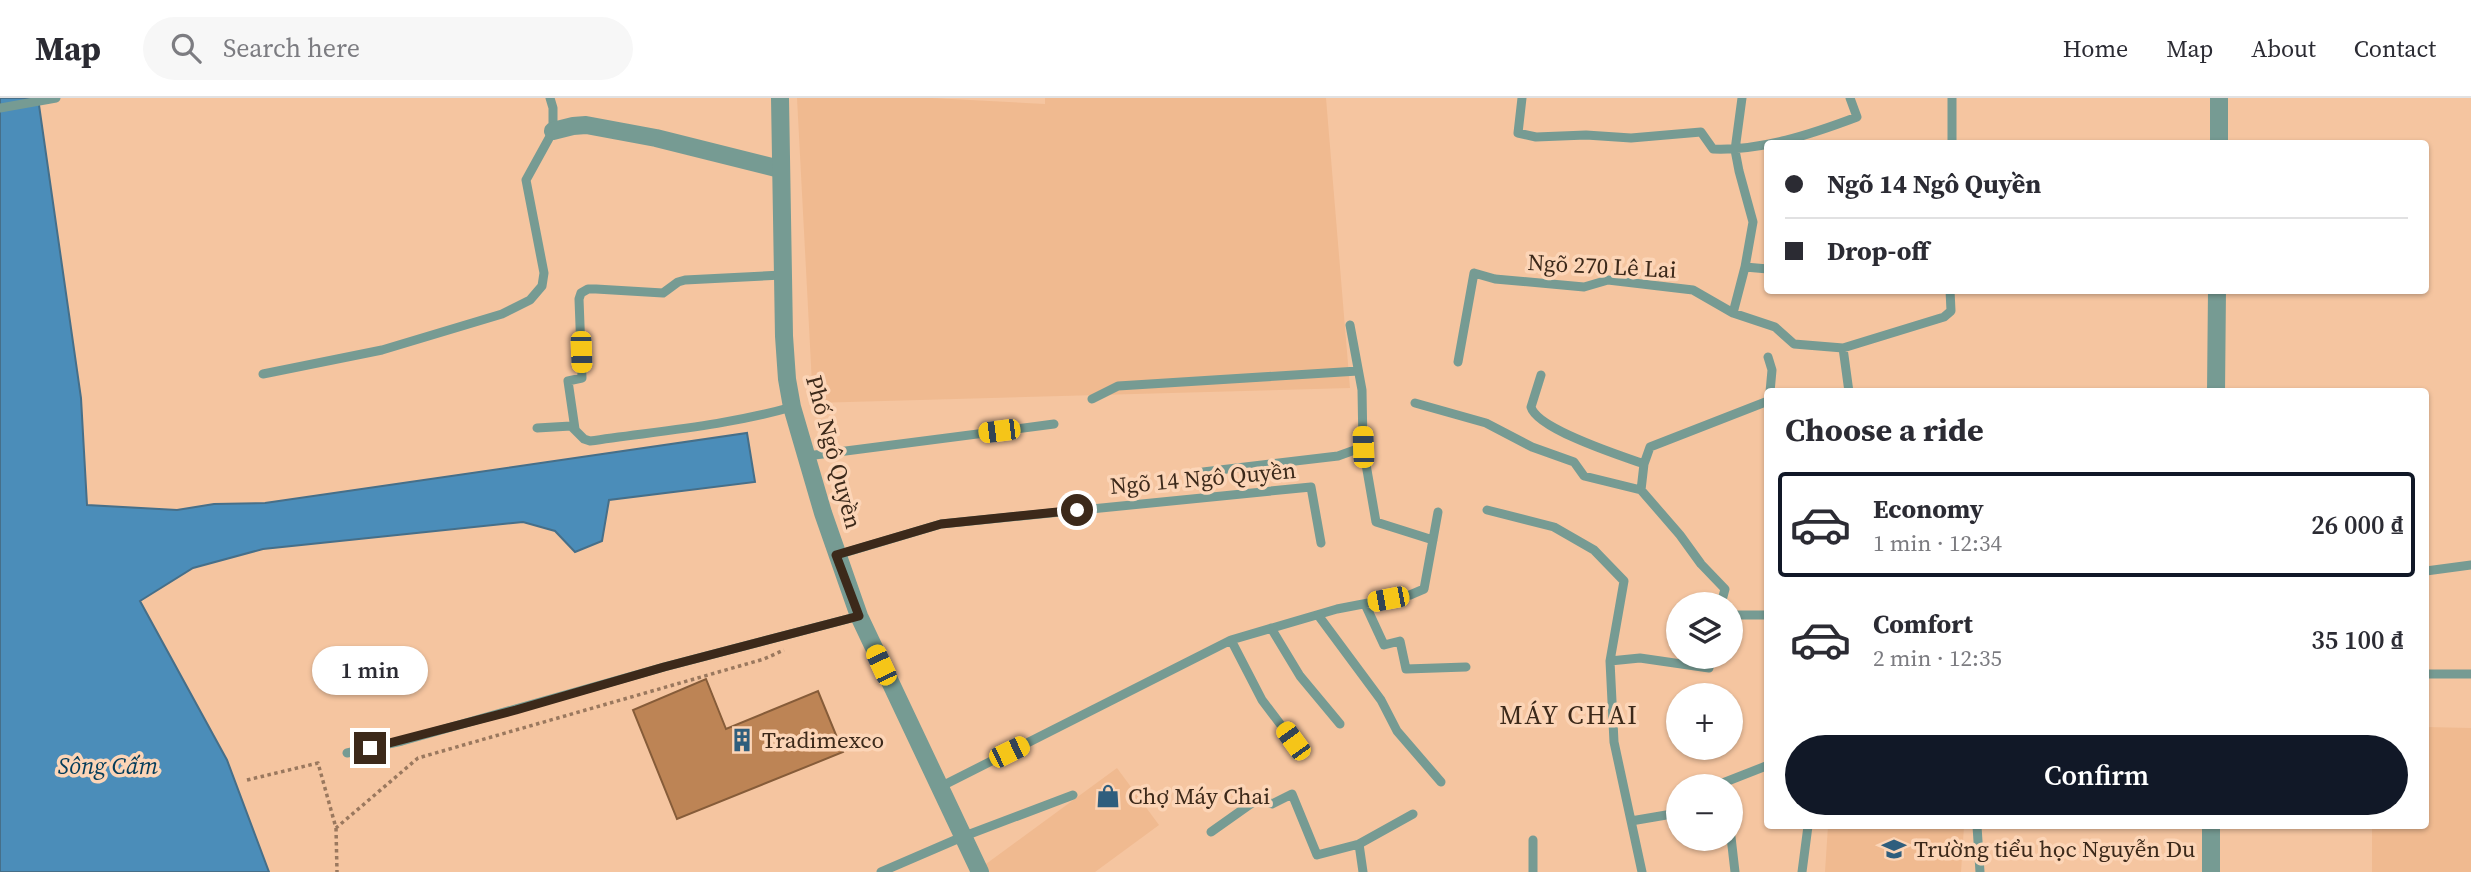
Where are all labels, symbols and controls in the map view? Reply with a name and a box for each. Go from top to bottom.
search box [143,17,633,80]
text: Map [35,26,101,71]
icon: search [167,29,205,67]
text: Search here [223,30,360,66]
text: Home [2063,32,2128,65]
text: Map [2166,32,2213,65]
text: About [2251,32,2316,65]
text: Contact [2354,32,2436,65]
text: Ngõ 14 Ngô Quyền [1827,166,2041,202]
text: Drop-off [1827,233,1929,269]
street label: Ngõ 270 Lê Lai [1527,246,1677,286]
car [570,331,593,373]
street label: Phố Ngô Quyền [798,372,870,532]
text: Choose a ride [1785,408,1984,452]
car [977,418,1022,444]
car [1352,426,1375,468]
street label: Ngõ 14 Ngô Quyền [1109,454,1297,502]
text: Economy [1873,491,1984,527]
icon: car [1789,493,1852,556]
route start [1061,494,1093,526]
text: 26 000 ₫ [2311,507,2404,543]
text: 1 min · 12:34 [1873,527,2002,559]
car [1366,585,1411,613]
map controls [1666,592,1743,851]
button: layers [1666,592,1743,669]
text: Comfort [1873,606,1973,642]
icon: car [1789,608,1852,671]
text: 35 100 ₫ [2311,622,2404,658]
car [863,642,900,688]
text: 2 min · 12:35 [1873,642,2002,674]
callout: 1 min [312,646,428,696]
text: 1 min [340,654,400,686]
button: + [1666,683,1743,760]
district label: MÁY CHAI [1499,697,1639,733]
car [1273,718,1314,764]
place label: Tradimexco [762,724,884,756]
building icon: Tradimexco [728,726,756,754]
route end [354,732,386,764]
car [986,733,1033,771]
button: Confirm [1785,735,2408,815]
water label: Sông Cấm [58,749,159,782]
button: − [1666,774,1743,851]
place label: Chợ Máy Chai [1128,780,1270,812]
shop icon: Chợ Máy Chai [1094,782,1122,810]
place label: Trường tiểu học Nguyễn Du [1914,833,2195,865]
school or university icon: Trường tiểu học Nguyễn Du [1880,835,1908,863]

